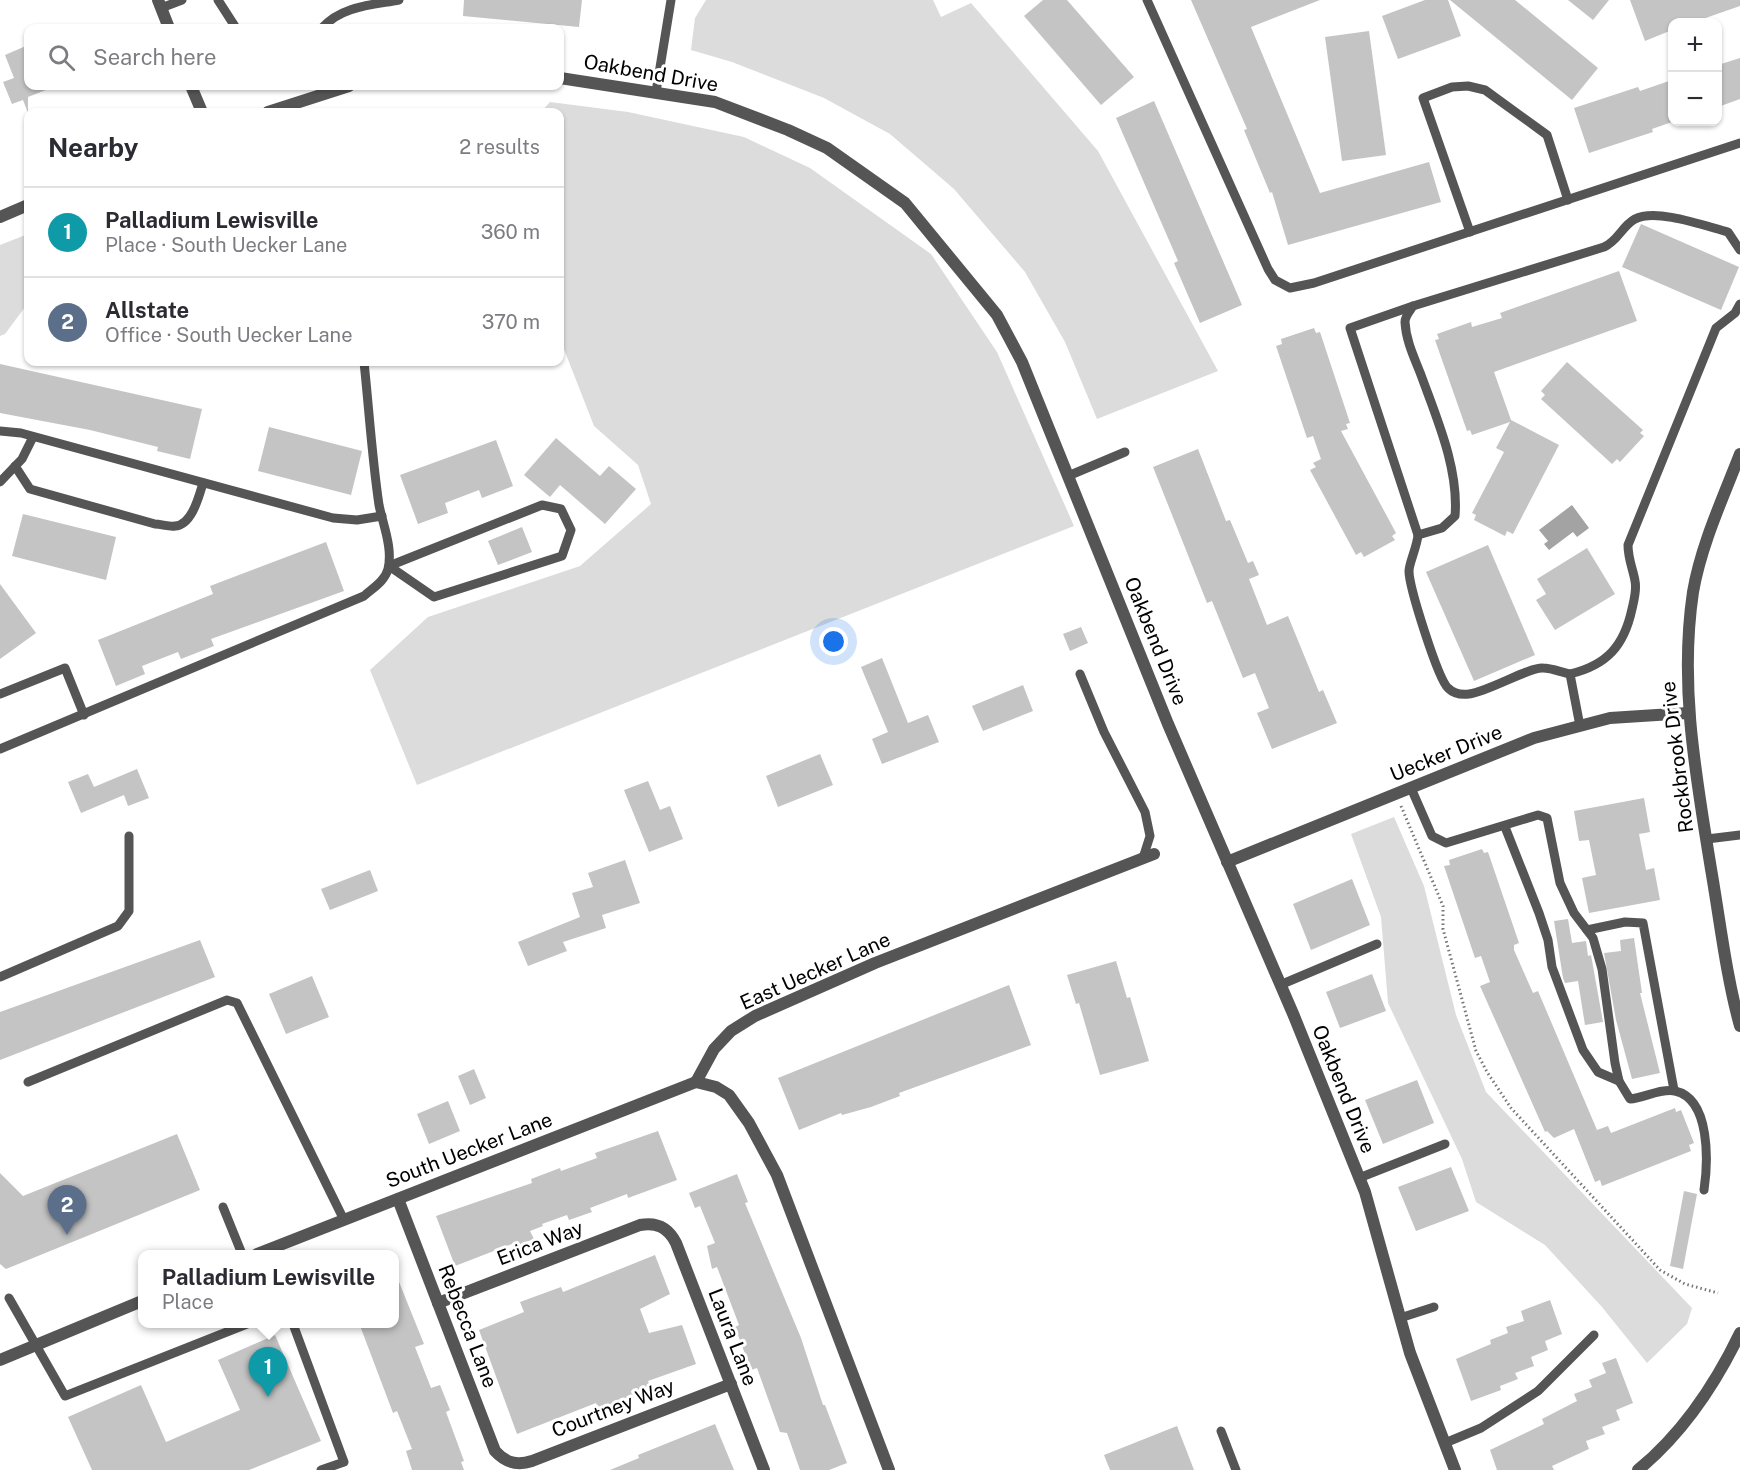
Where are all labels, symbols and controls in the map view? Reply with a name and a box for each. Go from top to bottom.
map controls [1668,18,1722,126]
button: + [1668,18,1722,72]
search box [24,24,564,90]
icon: search [45,41,78,74]
text: Search here [93,44,217,70]
street label: Oakbend Drive [582,49,720,97]
button: − [1668,72,1722,126]
text: Nearby [48,132,138,163]
text: 2 results [459,135,540,159]
text: Palladium Lewisville [105,207,318,233]
text: 1 [63,220,72,244]
text: 360 m [481,220,540,244]
text: Place · South Uecker Lane [105,233,347,257]
text: Allstate [105,297,189,323]
text: 2 [61,310,74,334]
text: 370 m [482,310,540,334]
text: Office · South Uecker Lane [105,323,352,347]
street label: Oakbend Drive [1119,573,1193,709]
your location [819,627,848,656]
street label: Rockbrook Drive [1656,680,1698,834]
street label: Uecker Drive [1386,720,1506,786]
street label: East Uecker Lane [736,927,894,1015]
street label: Oakbend Drive [1307,1021,1381,1157]
street label: South Uecker Lane [382,1107,556,1193]
pin: 2 [48,1186,86,1235]
street label: Erica Way [493,1215,587,1270]
popup [138,1250,399,1328]
street label: Rebecca Lane [433,1261,503,1391]
text: Palladium Lewisville [162,1264,375,1290]
street label: Laura Lane [703,1285,763,1389]
text: Place [162,1290,214,1314]
pin: 1 [248,1348,288,1397]
street label: Courtney Way [548,1373,678,1442]

